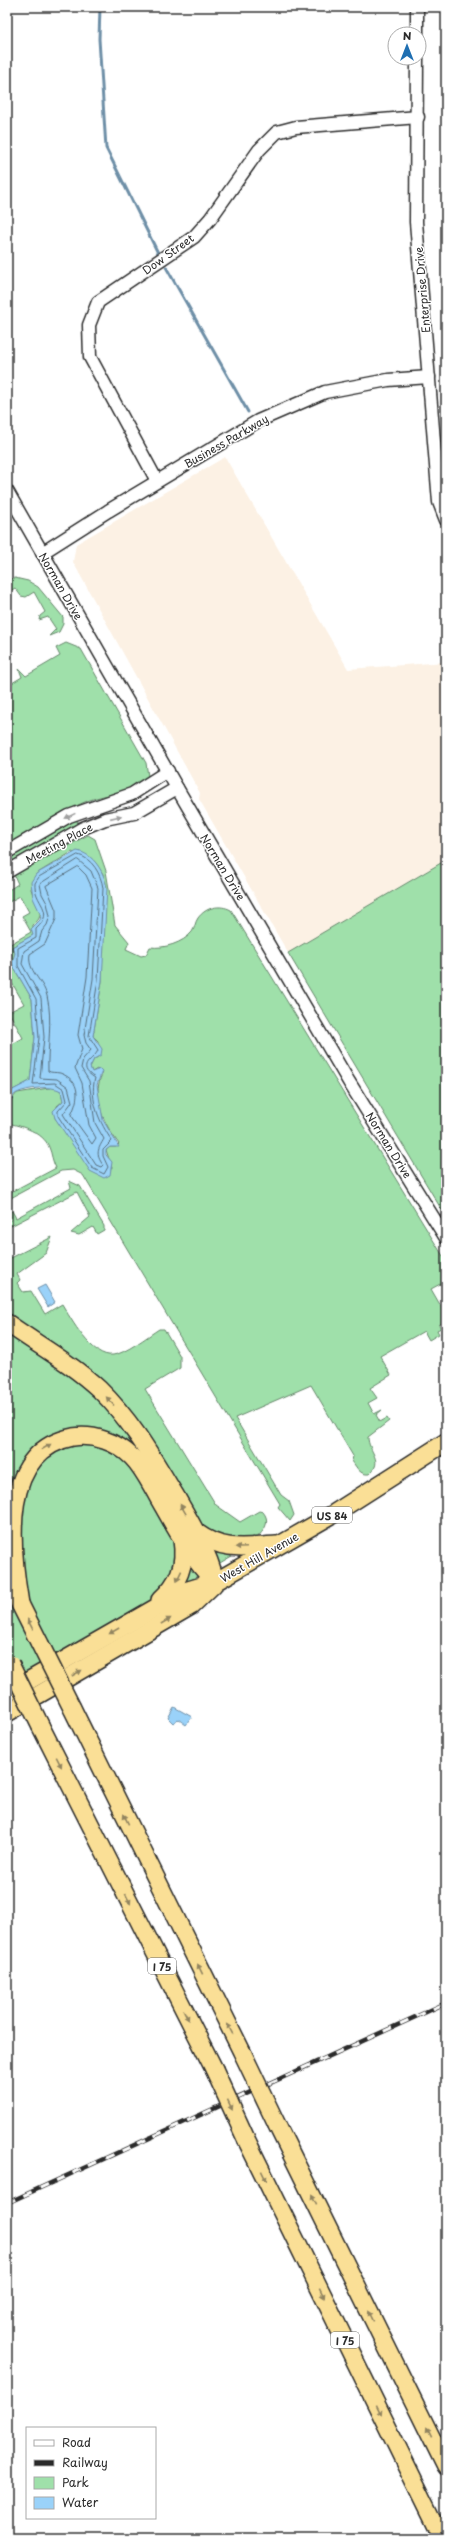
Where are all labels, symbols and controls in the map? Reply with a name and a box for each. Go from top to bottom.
north arrow [387,26,427,66]
text: N [403,27,412,44]
street label: Dow Street [139,229,198,279]
street label: Enterprise Drive [410,246,434,334]
street label: Business Parkway [181,410,271,472]
street label: Norman Drive [35,549,87,623]
one-way arrow [64,813,76,819]
one-way arrow [110,813,123,819]
street label: Meeting Place [22,818,96,868]
street label: Norman Drive [196,830,250,904]
street label: Norman Drive [362,1109,416,1181]
one-way arrow [106,1396,115,1406]
one-way arrow [40,1444,52,1451]
one-way arrow [179,1503,186,1515]
road number: US 84 [312,1507,352,1523]
street label: West Hill Avenue [217,1528,301,1586]
one-way arrow [235,1544,247,1551]
one-way arrow [176,1570,182,1582]
one-way arrow [161,1617,172,1624]
one-way arrow [27,1618,33,1630]
one-way arrow [108,1628,120,1635]
one-way arrow [71,1669,83,1676]
one-way arrow [55,1756,62,1768]
one-way arrow [123,1813,129,1824]
one-way arrow [125,1893,131,1904]
road number: I 75 [148,1958,176,1974]
one-way arrow [196,1963,203,1975]
one-way arrow [183,2009,190,2020]
one-way arrow [227,2023,233,2035]
one-way arrow [227,2099,233,2110]
one-way arrow [261,2170,268,2182]
one-way arrow [311,2193,317,2205]
one-way arrow [319,2287,325,2299]
one-way arrow [368,2310,374,2321]
road number: I 75 [331,2332,359,2348]
one-way arrow [376,2404,382,2415]
legend [26,2427,156,2519]
one-way arrow [426,2427,432,2438]
text: Road [62,2433,91,2451]
text: Railway [62,2453,108,2471]
text: Park [62,2473,89,2491]
text: Water [62,2493,99,2511]

